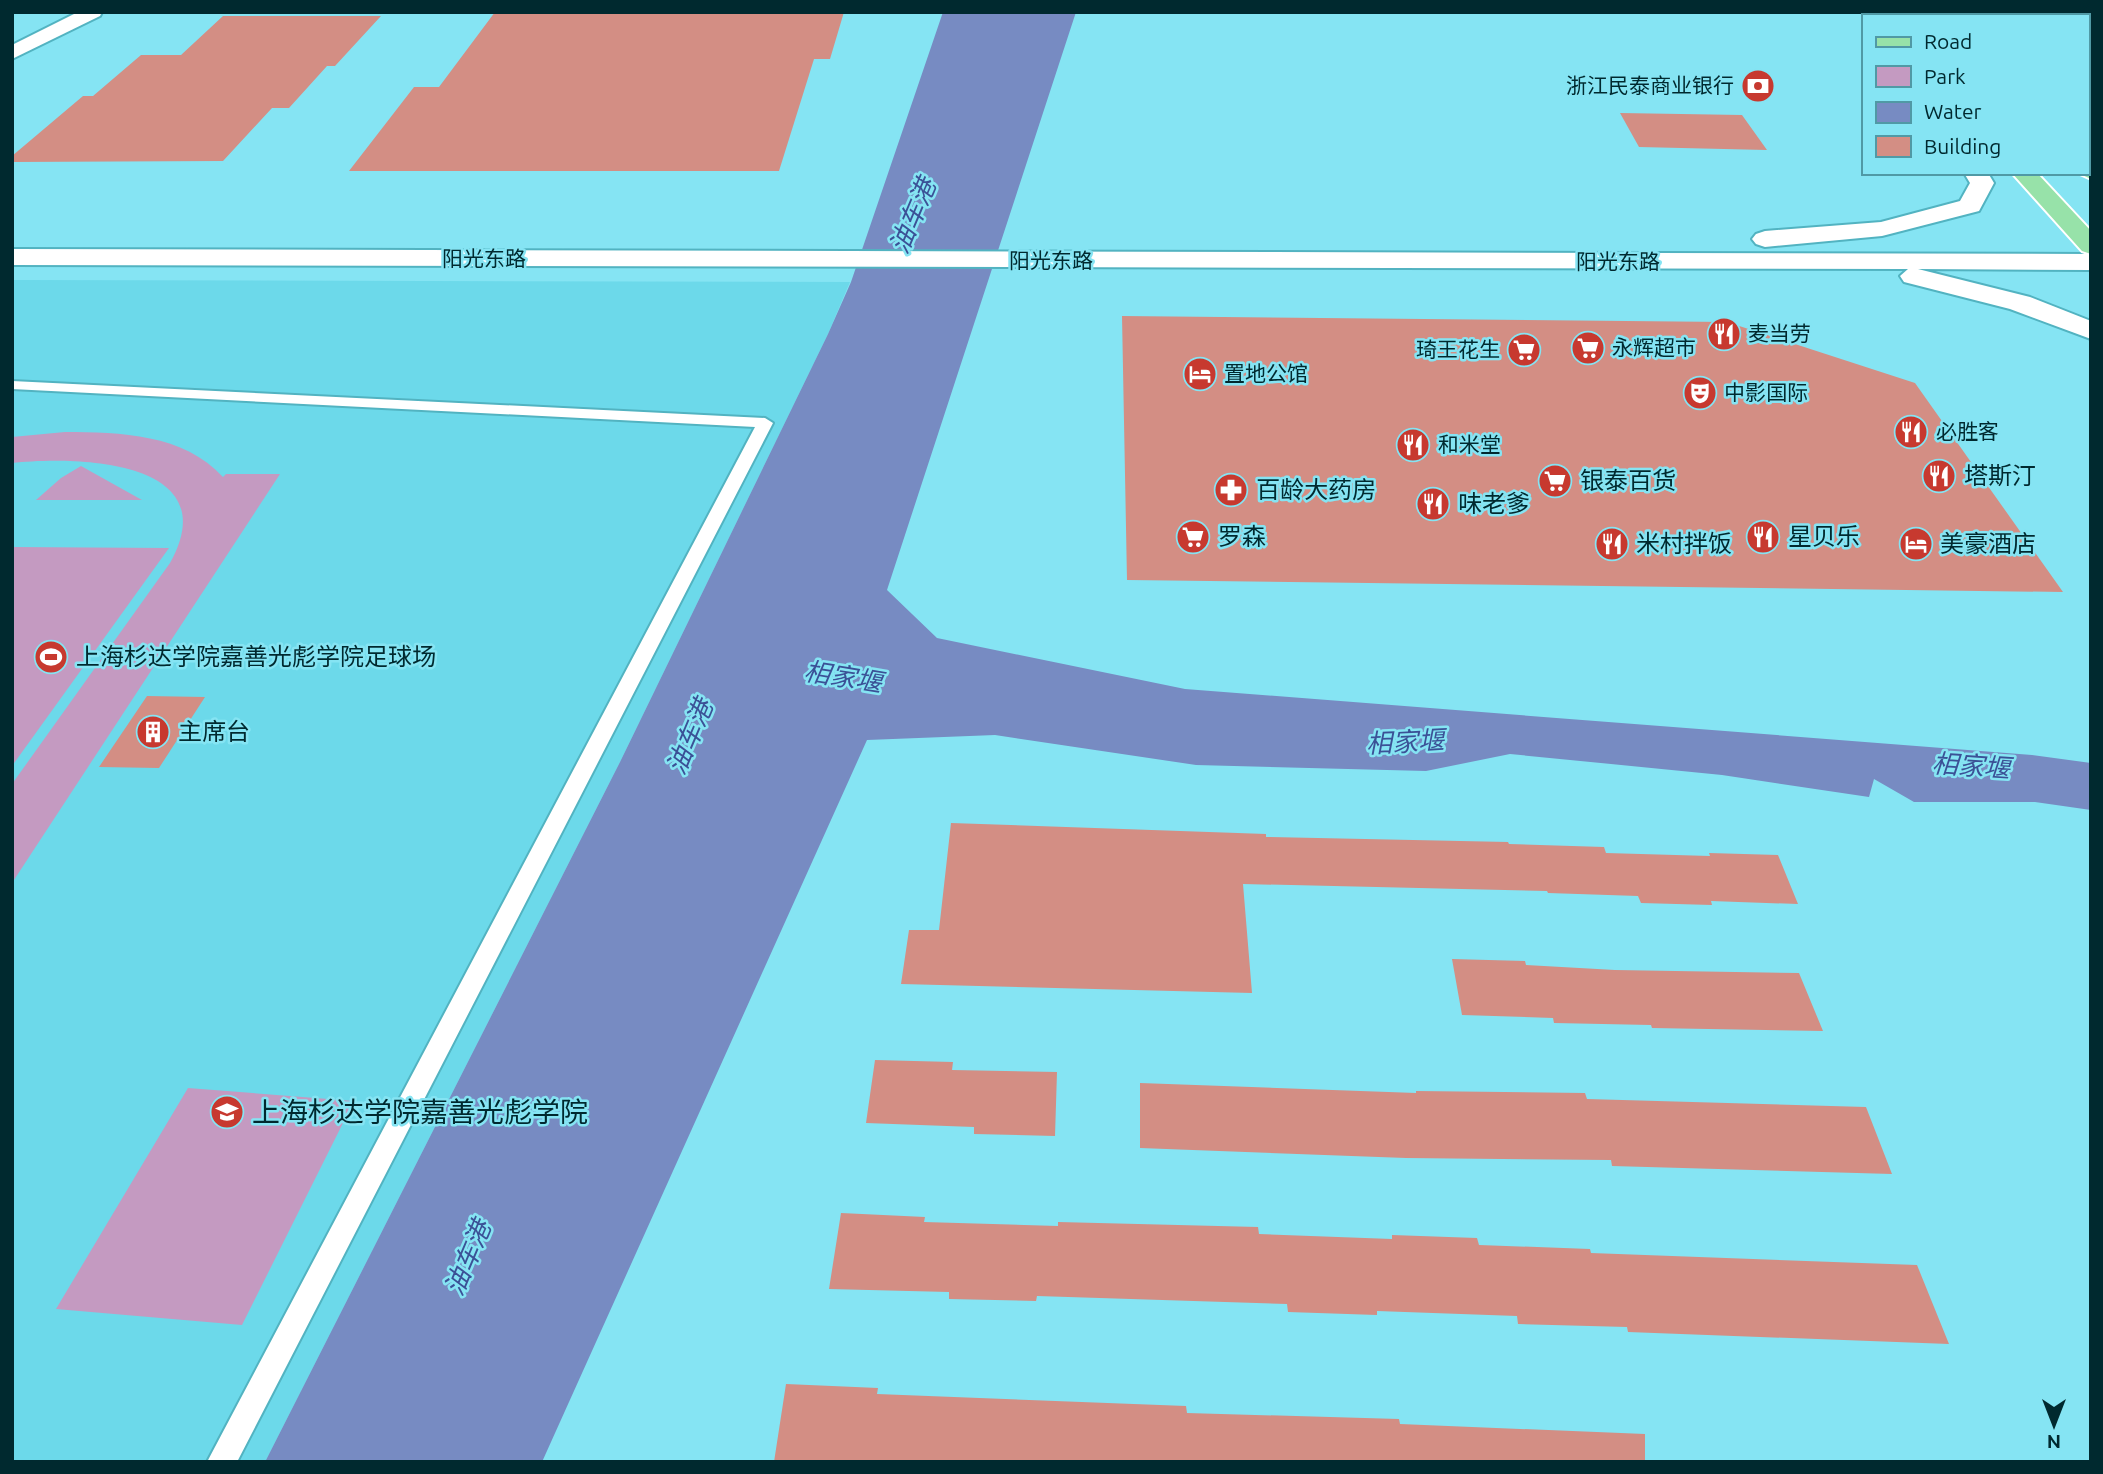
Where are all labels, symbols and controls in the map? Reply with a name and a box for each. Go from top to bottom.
legend [1862,14,2089,175]
text: Road [1924,29,1972,53]
text: Park [1924,64,1966,88]
bank icon: 浙江民泰商业银行 [1739,67,1777,105]
place label: 浙江民泰商业银行 [1566,73,1734,97]
text: Water [1924,99,1982,123]
text: Building [1924,134,2001,158]
water label: 油车港 [884,171,943,257]
street label: 阳光东路 [442,246,526,270]
street label: 阳光东路 [1009,248,1093,272]
street label: 阳光东路 [1576,249,1660,273]
restaurant icon: 麦当劳 [1705,315,1743,353]
place label: 麦当劳 [1748,321,1811,345]
supermarket icon: 永辉超市 [1569,329,1607,367]
supermarket icon: 琦王花生 [1505,331,1543,369]
place label: 永辉超市 [1612,335,1696,359]
place label: 琦王花生 [1416,337,1500,361]
hotel icon: 置地公馆 [1181,355,1219,393]
place label: 置地公馆 [1224,361,1308,385]
theatre icon: 中影国际 [1681,374,1719,412]
place label: 中影国际 [1724,380,1808,404]
restaurant icon: 必胜客 [1892,413,1930,451]
place label: 必胜客 [1936,419,1999,443]
restaurant icon: 和米堂 [1394,426,1432,464]
place label: 和米堂 [1438,432,1501,456]
restaurant icon: 塔斯汀 [1920,457,1958,495]
supermarket icon: 银泰百货 [1536,462,1574,500]
place label: 塔斯汀 [1964,462,2036,489]
place label: 银泰百货 [1580,467,1676,494]
pharmacy icon: 百龄大药房 [1212,471,1250,509]
place label: 百龄大药房 [1256,476,1376,503]
restaurant icon: 味老爹 [1414,485,1452,523]
place label: 味老爹 [1458,490,1530,517]
supermarket icon: 罗森 [1174,518,1212,556]
restaurant icon: 星贝乐 [1744,518,1782,556]
place label: 罗森 [1218,523,1266,550]
place label: 星贝乐 [1788,523,1860,550]
restaurant icon: 米村拌饭 [1593,525,1631,563]
hotel icon: 美豪酒店 [1897,525,1935,563]
place label: 米村拌饭 [1636,530,1732,557]
place label: 美豪酒店 [1940,530,2036,557]
sports icon: 上海杉达学院嘉善光彪学院足球场 [32,638,70,676]
place label: 上海杉达学院嘉善光彪学院足球场 [76,643,436,670]
water label: 相家堰 [802,656,888,698]
water label: 油车港 [661,692,720,778]
building icon: 主席台 [134,713,172,751]
place label: 主席台 [178,718,250,745]
water label: 相家堰 [1365,725,1449,758]
water label: 相家堰 [1931,748,2015,783]
school or university icon: 上海杉达学院嘉善光彪学院 [208,1093,246,1131]
place label: 上海杉达学院嘉善光彪学院 [252,1096,588,1127]
water label: 油车港 [439,1213,498,1299]
north arrow [2019,1390,2089,1460]
text: N [2047,1431,2061,1453]

